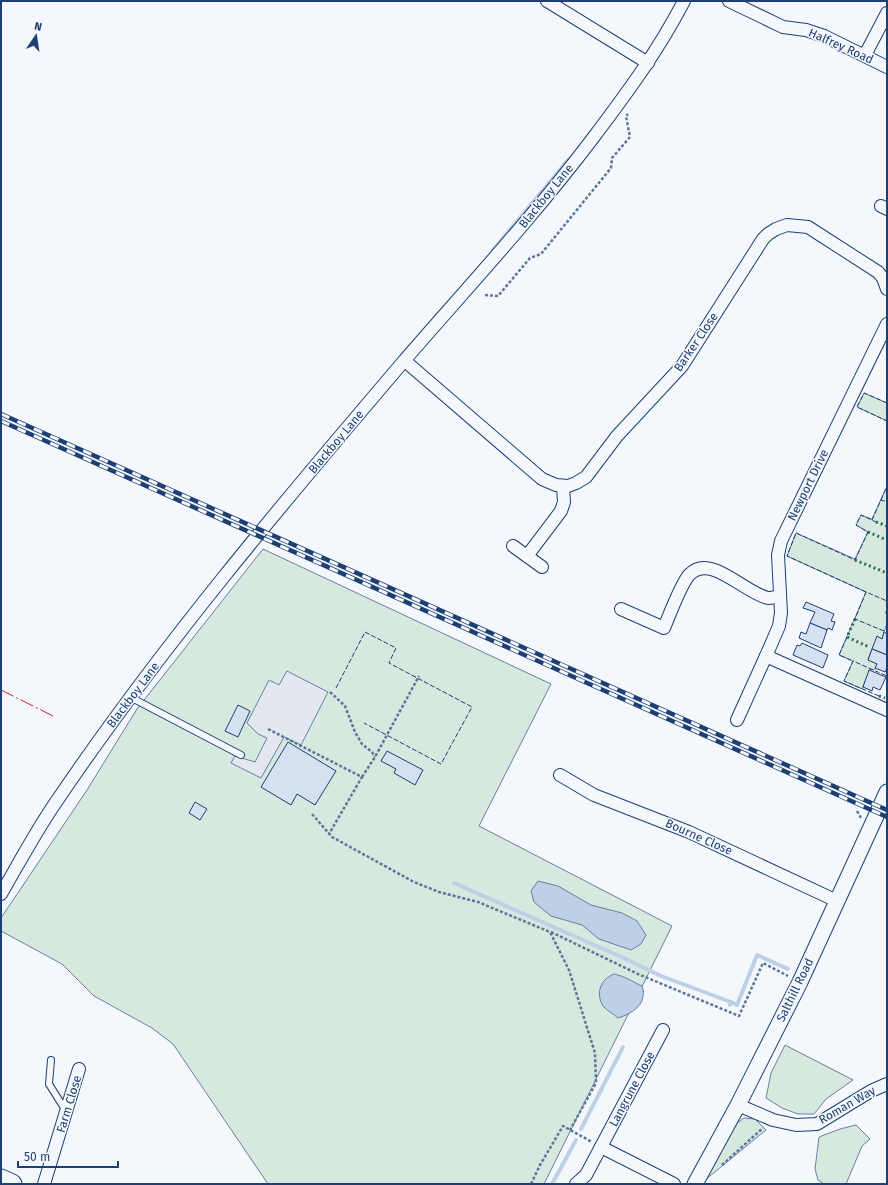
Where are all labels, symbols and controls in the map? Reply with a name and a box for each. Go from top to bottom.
north arrow [16,16,56,56]
text: N [33,20,43,34]
street label: Halfrey Road [806,25,876,67]
street label: Blackboy Lane [516,161,576,231]
street label: Barker Close [671,310,721,374]
street label: Blackboy Lane [305,408,367,476]
street label: Newport Drive [785,447,831,523]
street label: Blackboy Lane [104,660,162,730]
street label: Bourne Close [663,816,735,858]
street label: Salthill Road [774,956,816,1024]
street label: Langrune Close [606,1049,658,1129]
street label: Farm Close [54,1074,84,1134]
street label: Roman Way [816,1083,878,1127]
scale bar [18,1143,118,1169]
text: 50 m [24,1150,50,1164]

